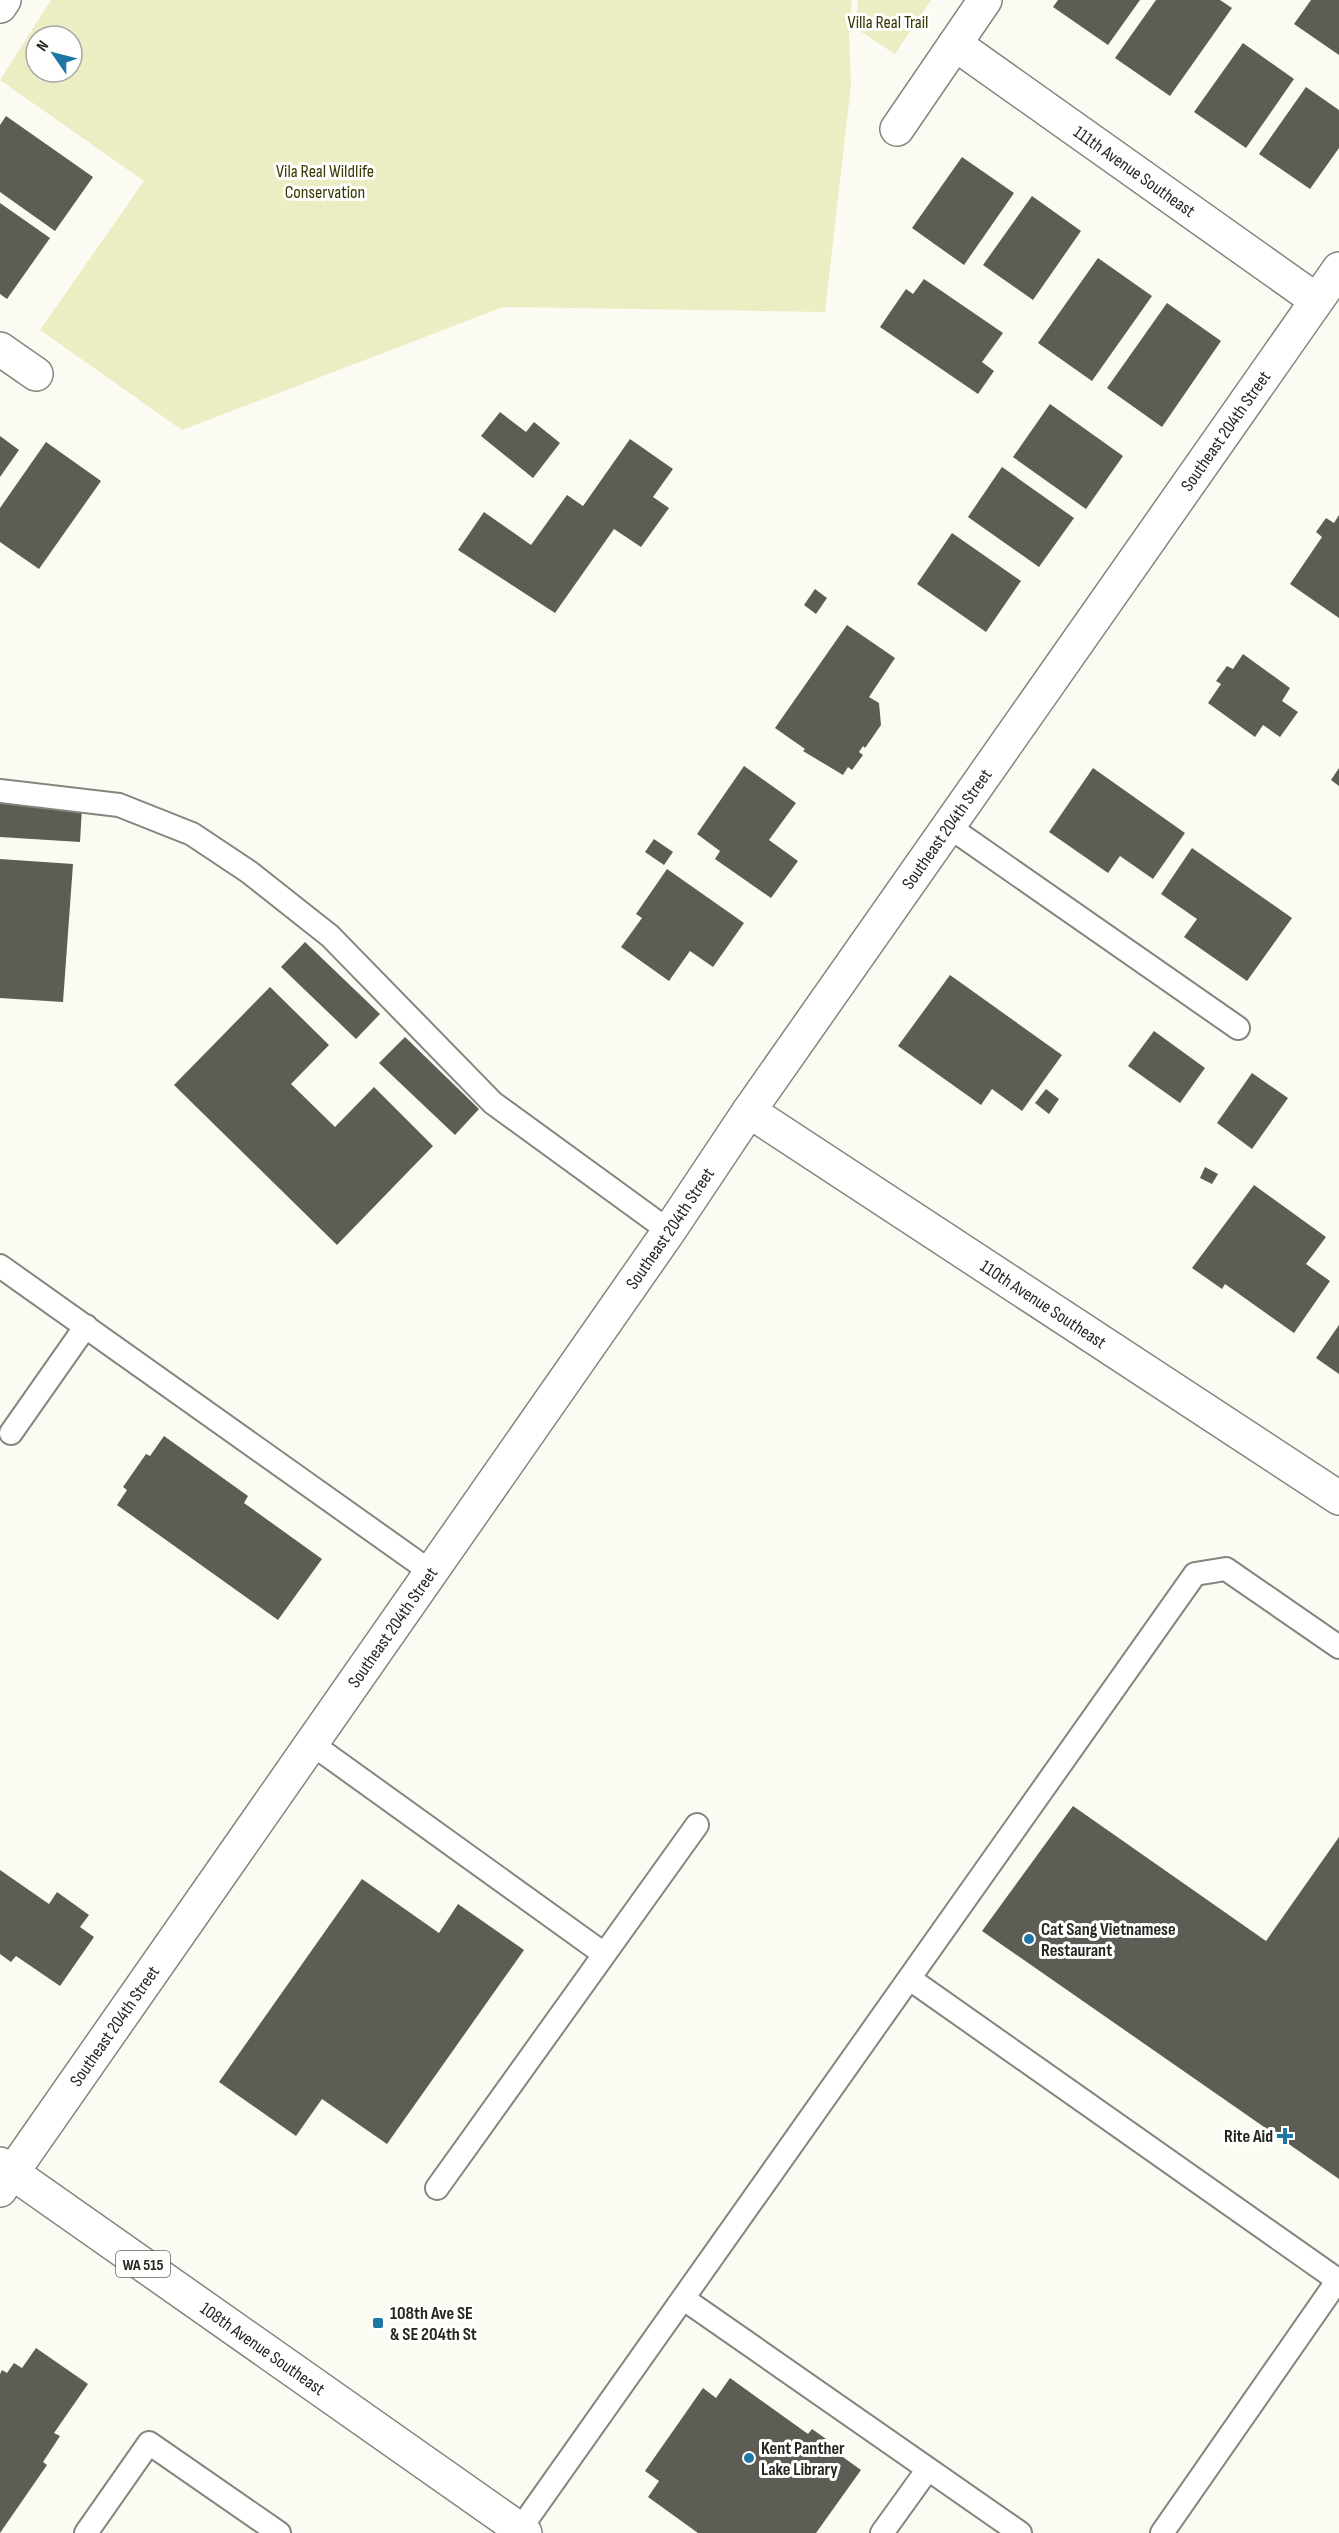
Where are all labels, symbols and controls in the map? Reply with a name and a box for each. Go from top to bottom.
park label: Villa Real Trail [848,12,928,33]
north arrow [24,24,84,84]
text: N [33,37,53,55]
street label: 111th Avenue Southeast [1069,121,1199,222]
park label: Vila Real Wildlife Conservation [276,161,374,203]
street label: Southeast 204th Street [1177,367,1276,495]
street label: Southeast 204th Street [898,765,997,893]
street label: Southeast 204th Street [622,1164,719,1293]
street label: 110th Avenue Southeast [976,1256,1110,1354]
street label: Southeast 204th Street [344,1563,442,1692]
place label: Cat Sang Vietnamese Restaurant [1041,1919,1176,1961]
marker: Cat Sang Vietnamese Restaurant [1022,1932,1036,1946]
street label: Southeast 204th Street [66,1962,164,2091]
place label: Rite Aid [1224,2126,1273,2147]
marker: Rite Aid [1278,2129,1292,2143]
road number: WA 515 [116,2251,170,2277]
street label: 108th Avenue Southeast [196,2298,329,2400]
place label: 108th Ave SE & SE 204th St [390,2303,477,2345]
marker: 108th Ave SE & SE 204th St [371,2316,385,2330]
place label: Kent Panther Lake Library [761,2438,845,2480]
marker: Kent Panther Lake Library [742,2451,756,2465]

